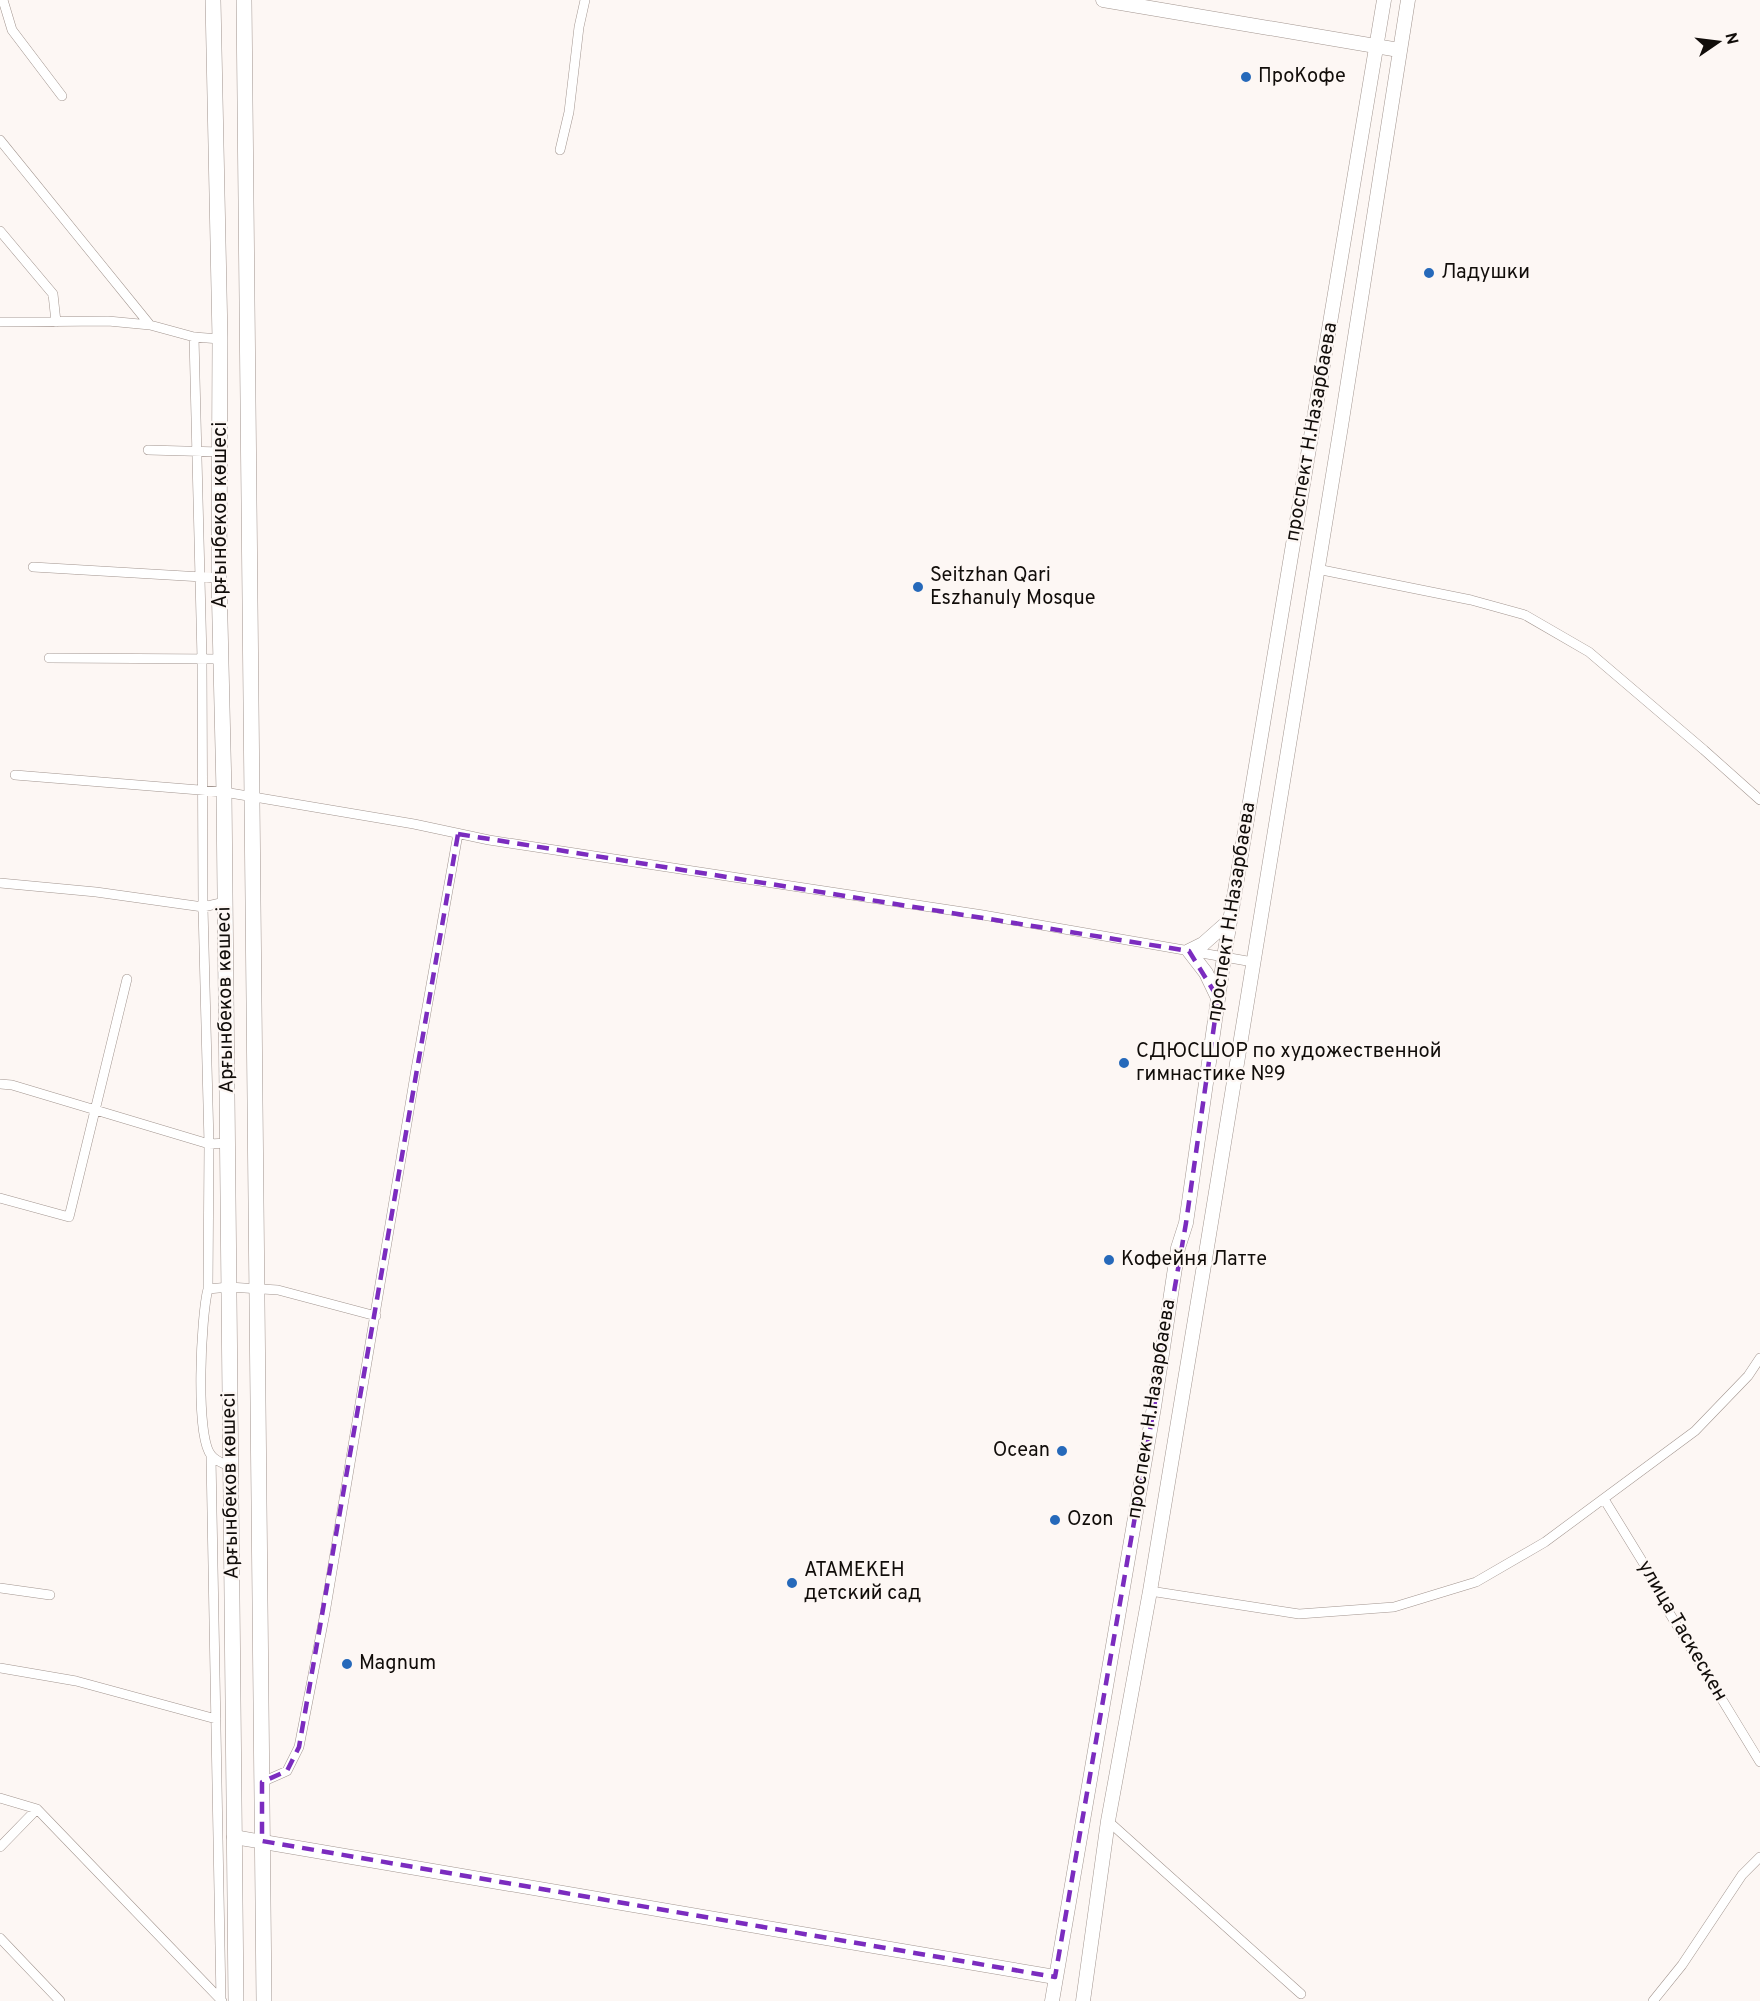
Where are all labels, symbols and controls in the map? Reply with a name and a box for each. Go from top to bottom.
north arrow [1688,12,1748,72]
text: N [1720,31,1742,47]
place label: ПроКофе [1258,64,1346,90]
marker: ПроКофе [1239,70,1253,84]
place label: Ладушки [1441,260,1530,286]
marker: Ладушки [1422,266,1436,280]
street label: проспект Н.Назарбаева [1280,320,1344,544]
street label: Арғынбеков көшесі [208,422,234,608]
place label: Seitzhan Qari Eszhanuly Mosque [930,563,1096,612]
marker: Seitzhan Qari Eszhanuly Mosque [911,580,925,594]
street label: проспект Н.Назарбаева [1202,800,1262,1024]
street label: Арғынбеков көшесі [211,906,241,1094]
place label: СДЮСШОР по художественной гимнастике №9 [1136,1039,1442,1088]
marker: СДЮСШОР по художественной гимнастике №9 [1117,1056,1131,1070]
place label: Кофейня Латте [1121,1247,1267,1273]
marker: Кофейня Латте [1102,1253,1116,1267]
street label: проспект Н.Назарбаева [1122,1297,1182,1521]
street label: Арғынбеков көшесі [216,1392,246,1580]
place label: Ocean [993,1438,1050,1464]
marker: Ocean [1055,1444,1069,1458]
place label: Ozon [1067,1507,1113,1533]
marker: Ozon [1048,1513,1062,1527]
street label: улица Таскескен [1631,1556,1733,1706]
place label: АТАМЕКЕН детский сад [804,1558,921,1607]
marker: АТАМЕКЕН детский сад [785,1576,799,1590]
place label: Magnum [359,1651,436,1677]
marker: Magnum [340,1657,354,1671]

